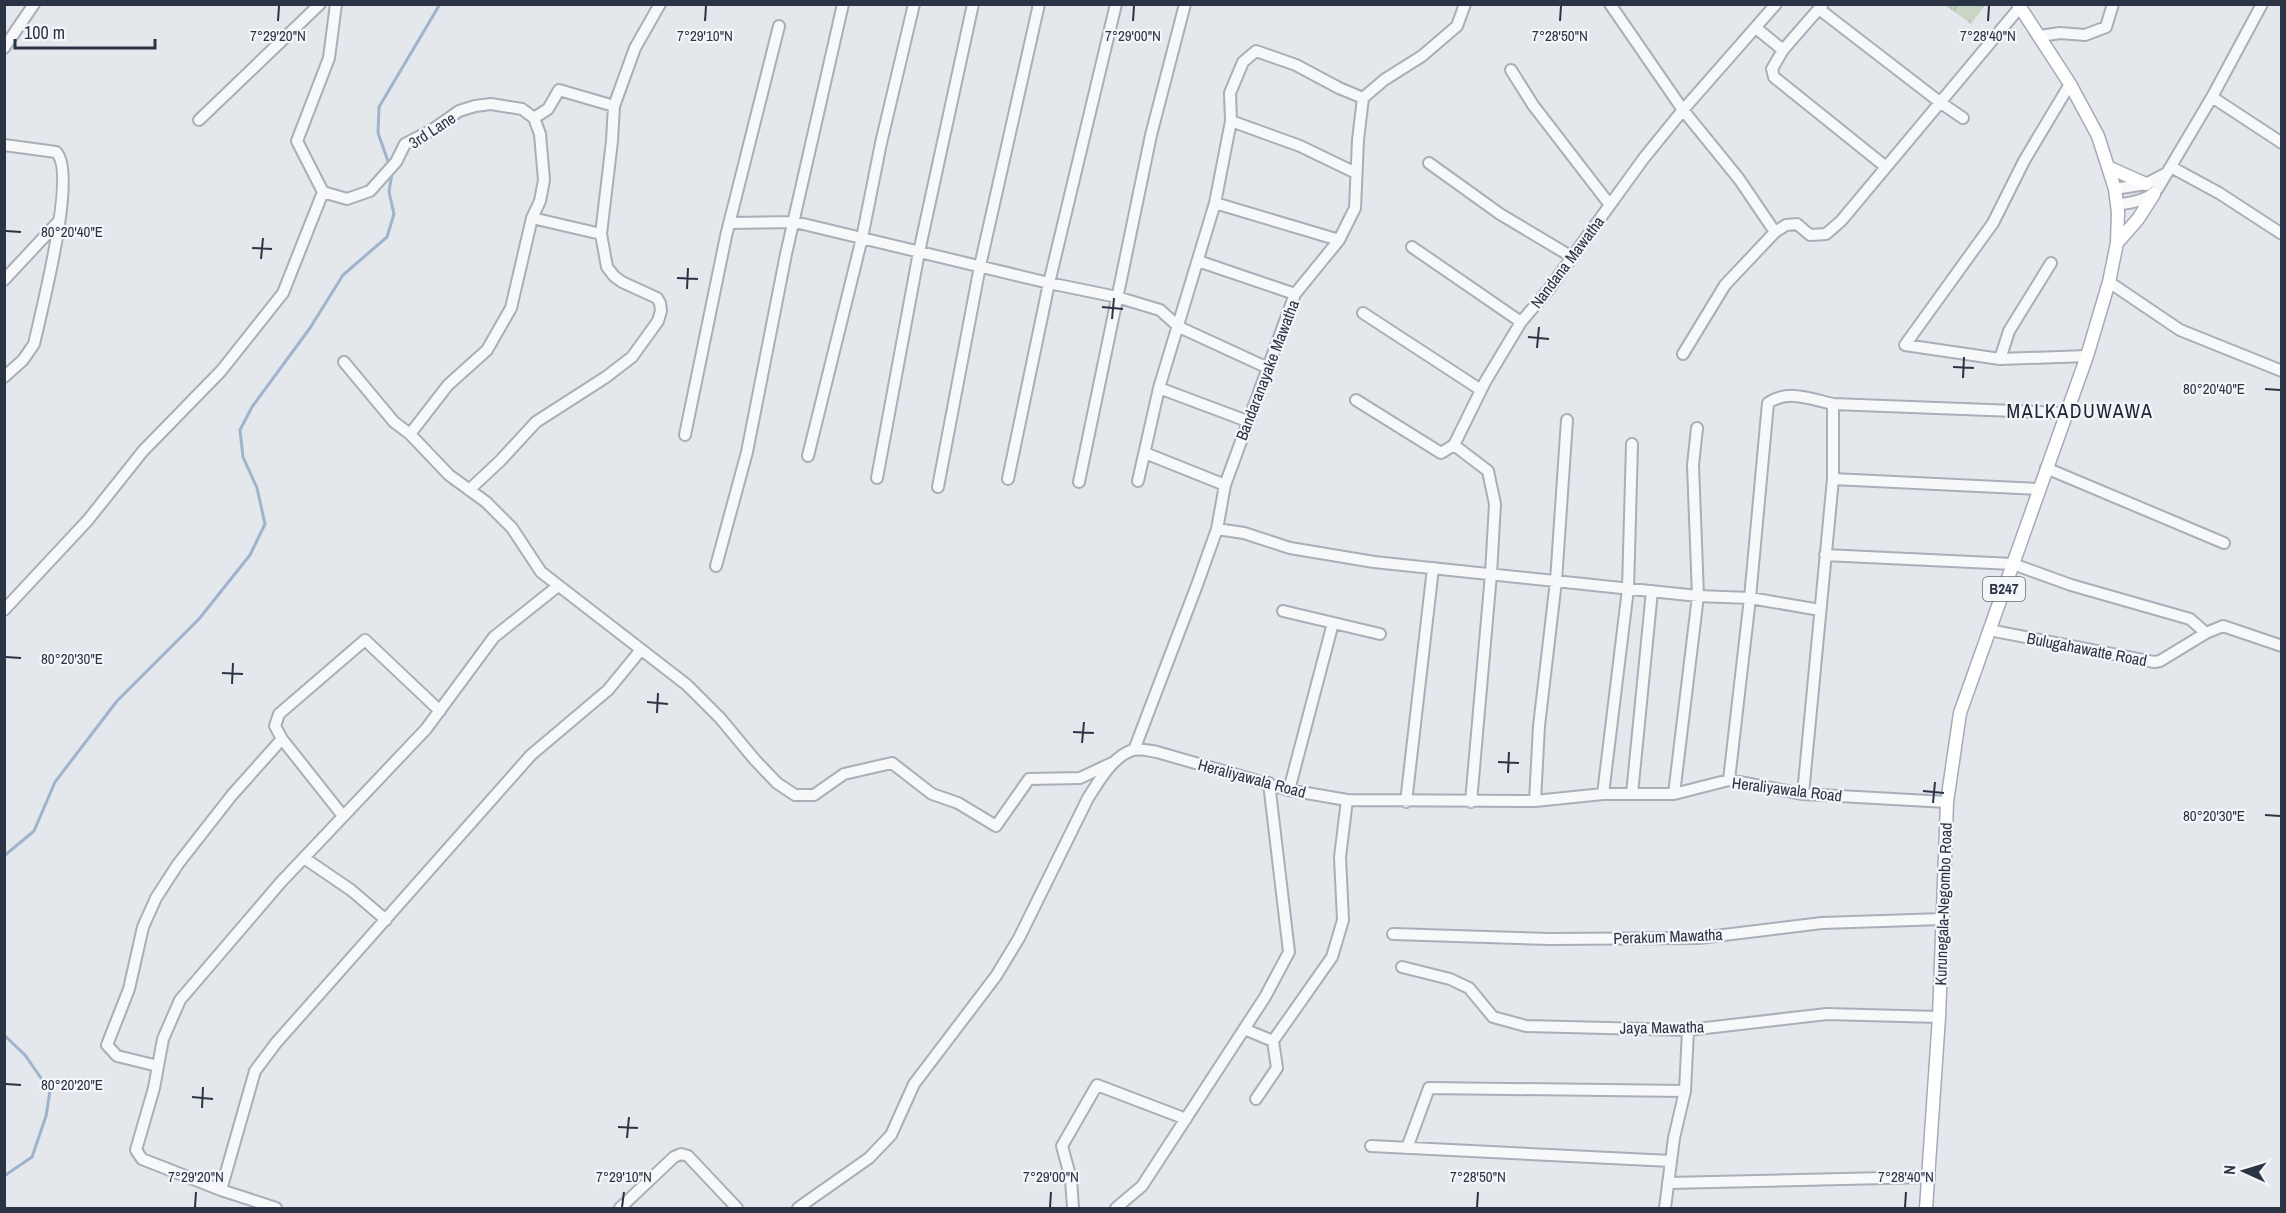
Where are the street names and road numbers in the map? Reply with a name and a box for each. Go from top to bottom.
street label: 3rd Lane [404,107,460,153]
street label: Nandana Mawatha [1525,211,1609,313]
street label: Bandaranayake Mawatha [1230,296,1304,443]
road number: B247 [1983,577,2025,601]
street label: Bulugahawatte Road [2025,627,2149,671]
street label: Heraliyawala Road [1196,753,1308,803]
street label: Heraliyawala Road [1731,771,1843,807]
street label: Kurunegala-Negombo Road [1929,822,1957,986]
street label: Perakum Mawatha [1613,923,1724,949]
street label: Jaya Mawatha [1620,1015,1705,1039]

